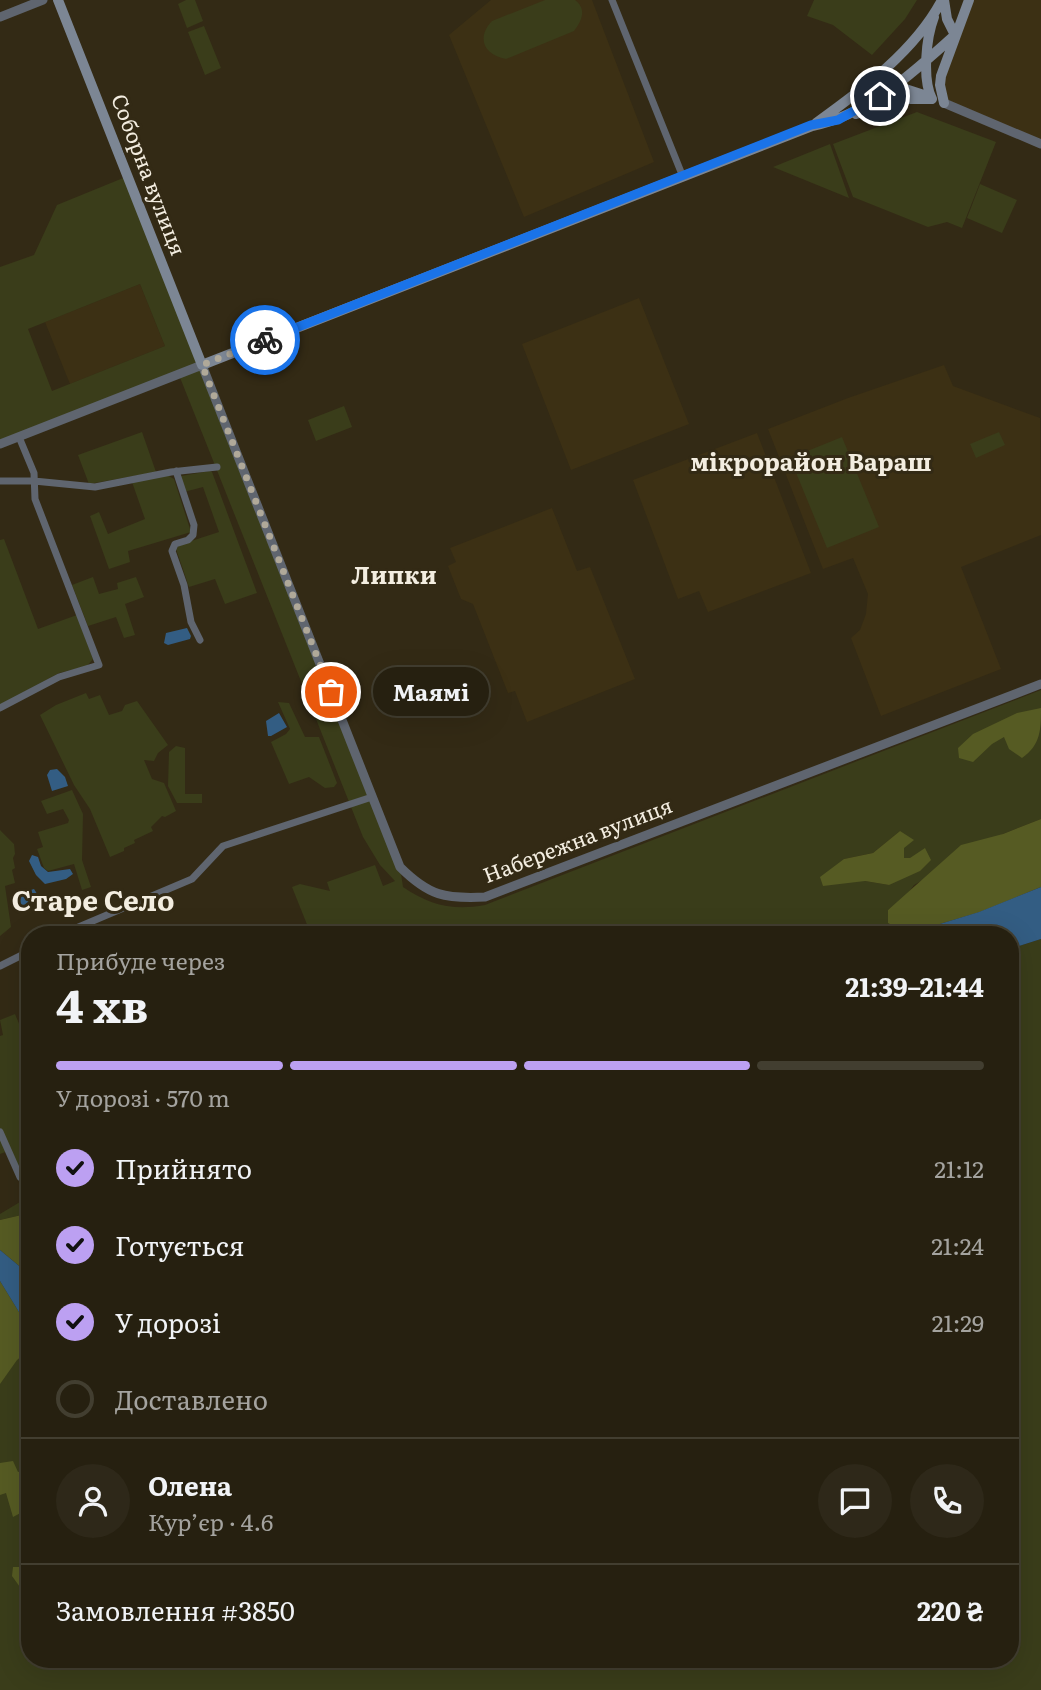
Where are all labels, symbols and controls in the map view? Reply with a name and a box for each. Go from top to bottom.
pin [850,66,910,126]
icon: home [861,77,899,115]
street label: Соборна вулиця [105,89,195,259]
courier [230,305,300,375]
icon: bike [246,321,284,359]
district label: мікрорайон Вараш [690,443,932,478]
district label: Липки [351,556,437,591]
pin [301,662,361,722]
callout: Маямі [373,668,488,716]
icon: bag [312,673,350,711]
text: Маямі [393,674,469,708]
street label: Набережна вулиця [478,788,676,889]
district label: Старе Село [11,878,175,920]
text: Прибуде через [56,943,225,977]
text: 21:39–21:44 [845,966,984,1005]
text: 4 хв [56,969,148,1037]
text: У дорозі · 570 m [56,1080,230,1114]
text: Прийнято [115,1148,252,1187]
icon: check [56,1149,94,1187]
text: 21:12 [934,1151,984,1185]
text: Готується [115,1225,244,1264]
icon: check [56,1226,94,1264]
text: 21:24 [931,1228,984,1262]
text: У дорозі [115,1302,221,1341]
icon: check [56,1303,94,1341]
text: 21:29 [932,1305,984,1339]
text: Доставлено [115,1379,268,1418]
button: person [56,1464,130,1538]
button: chat [818,1464,892,1538]
button: phone [910,1464,984,1538]
text: Олена [148,1465,232,1504]
text: Кур’єр · 4.6 [148,1504,273,1538]
text: Замовлення #3850 [56,1590,295,1629]
text: 220 ₴ [917,1590,984,1629]

